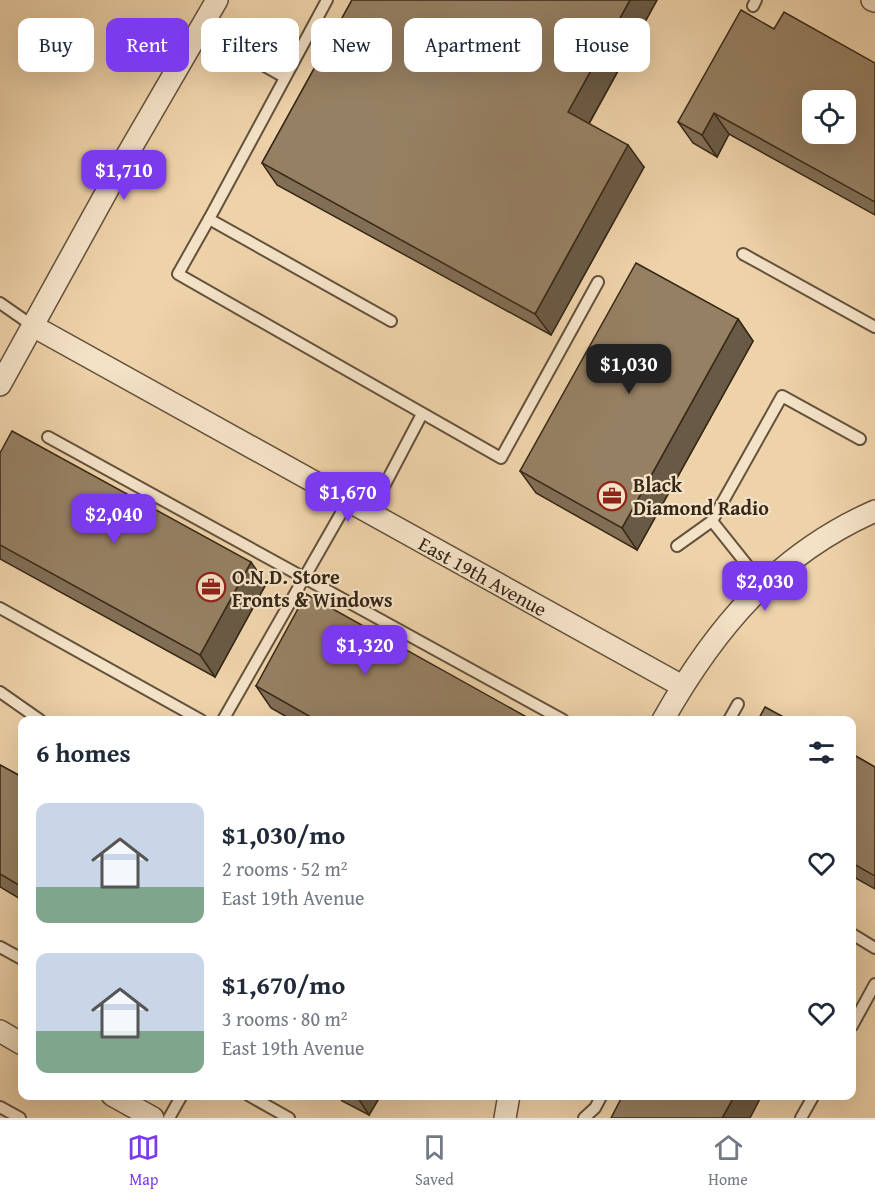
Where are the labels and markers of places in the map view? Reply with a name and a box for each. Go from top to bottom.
pin: $1,710 [75,150,173,201]
pin: $1,030 [580,344,678,395]
place label: Black Diamond Radio [633,470,769,522]
pin: $1,670 [299,472,397,523]
office icon: Black Diamond Radio [596,480,628,512]
pin: $2,040 [65,494,163,545]
pin: $2,030 [716,561,814,612]
place label: O.N.D. Store Fronts & Windows [232,562,393,614]
office icon: O.N.D. Store Fronts & Windows [195,571,227,603]
pin: $1,320 [316,625,414,676]

